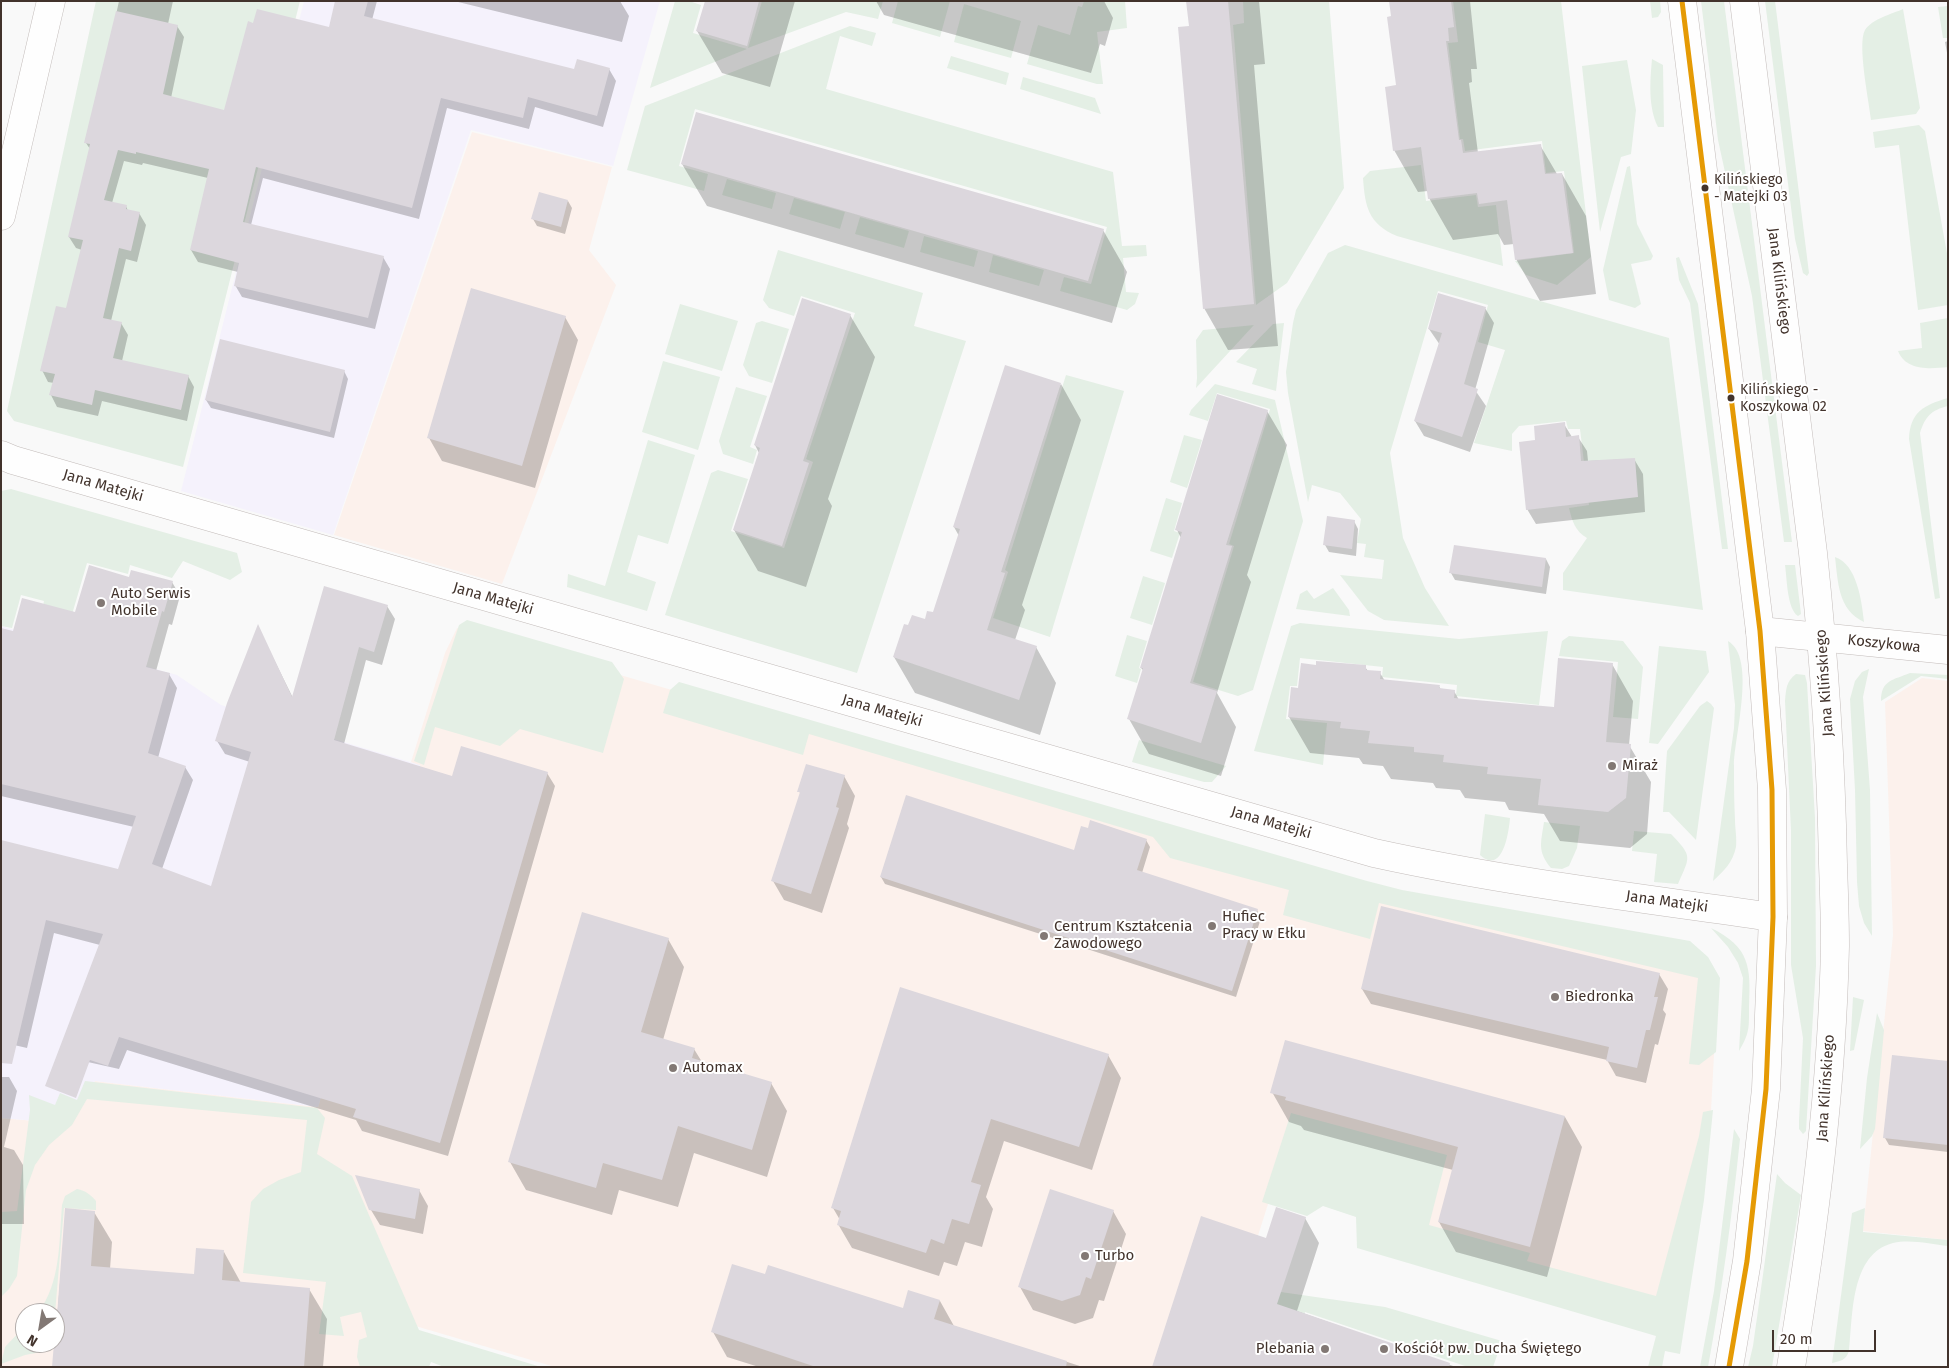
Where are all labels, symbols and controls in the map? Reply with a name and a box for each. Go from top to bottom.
place label: Kilińskiego - Matejki 03 [1714,172,1788,204]
marker: Kilińskiego - Matejki 03 [1700,183,1710,193]
street label: Jana Kilińskiego [1764,227,1794,335]
place label: Kilińskiego - Koszykowa 02 [1740,382,1827,414]
marker: Kilińskiego - Koszykowa 02 [1726,393,1736,403]
street label: Jana Matejki [61,466,145,506]
street label: Jana Matejki [451,579,535,619]
place label: Auto Serwis Mobile [111,585,190,620]
marker: Auto Serwis Mobile [95,597,107,609]
street label: Jana Kilińskiego [1812,629,1838,737]
street label: Koszykowa [1847,631,1921,657]
street label: Jana Matejki [840,691,924,731]
place label: Miraż [1622,757,1658,775]
marker: Miraż [1606,760,1618,772]
street label: Jana Matejki [1229,803,1313,843]
street label: Jana Matejki [1625,887,1709,917]
place label: Hufiec Pracy w Ełku [1222,908,1306,943]
place label: Centrum Kształcenia Zawodowego [1054,918,1192,953]
marker: Hufiec Pracy w Ełku [1206,920,1218,932]
marker: Centrum Kształcenia Zawodowego [1038,930,1050,942]
place label: Biedronka [1565,988,1634,1006]
marker: Biedronka [1549,991,1561,1003]
street label: Jana Kilińskiego [1813,1034,1839,1142]
place label: Automax [683,1059,743,1077]
marker: Automax [667,1062,679,1074]
place label: Turbo [1095,1247,1134,1265]
marker: Turbo [1079,1250,1091,1262]
north arrow [15,1303,65,1353]
scale bar [1774,1320,1878,1352]
text: 20 m [1780,1330,1813,1348]
text: N [24,1331,41,1350]
place label: Plebania [1256,1340,1315,1358]
place label: Kościół pw. Ducha Świętego [1394,1340,1582,1358]
marker: Plebania [1319,1343,1331,1355]
marker: Kościół pw. Ducha Świętego [1378,1343,1390,1355]

